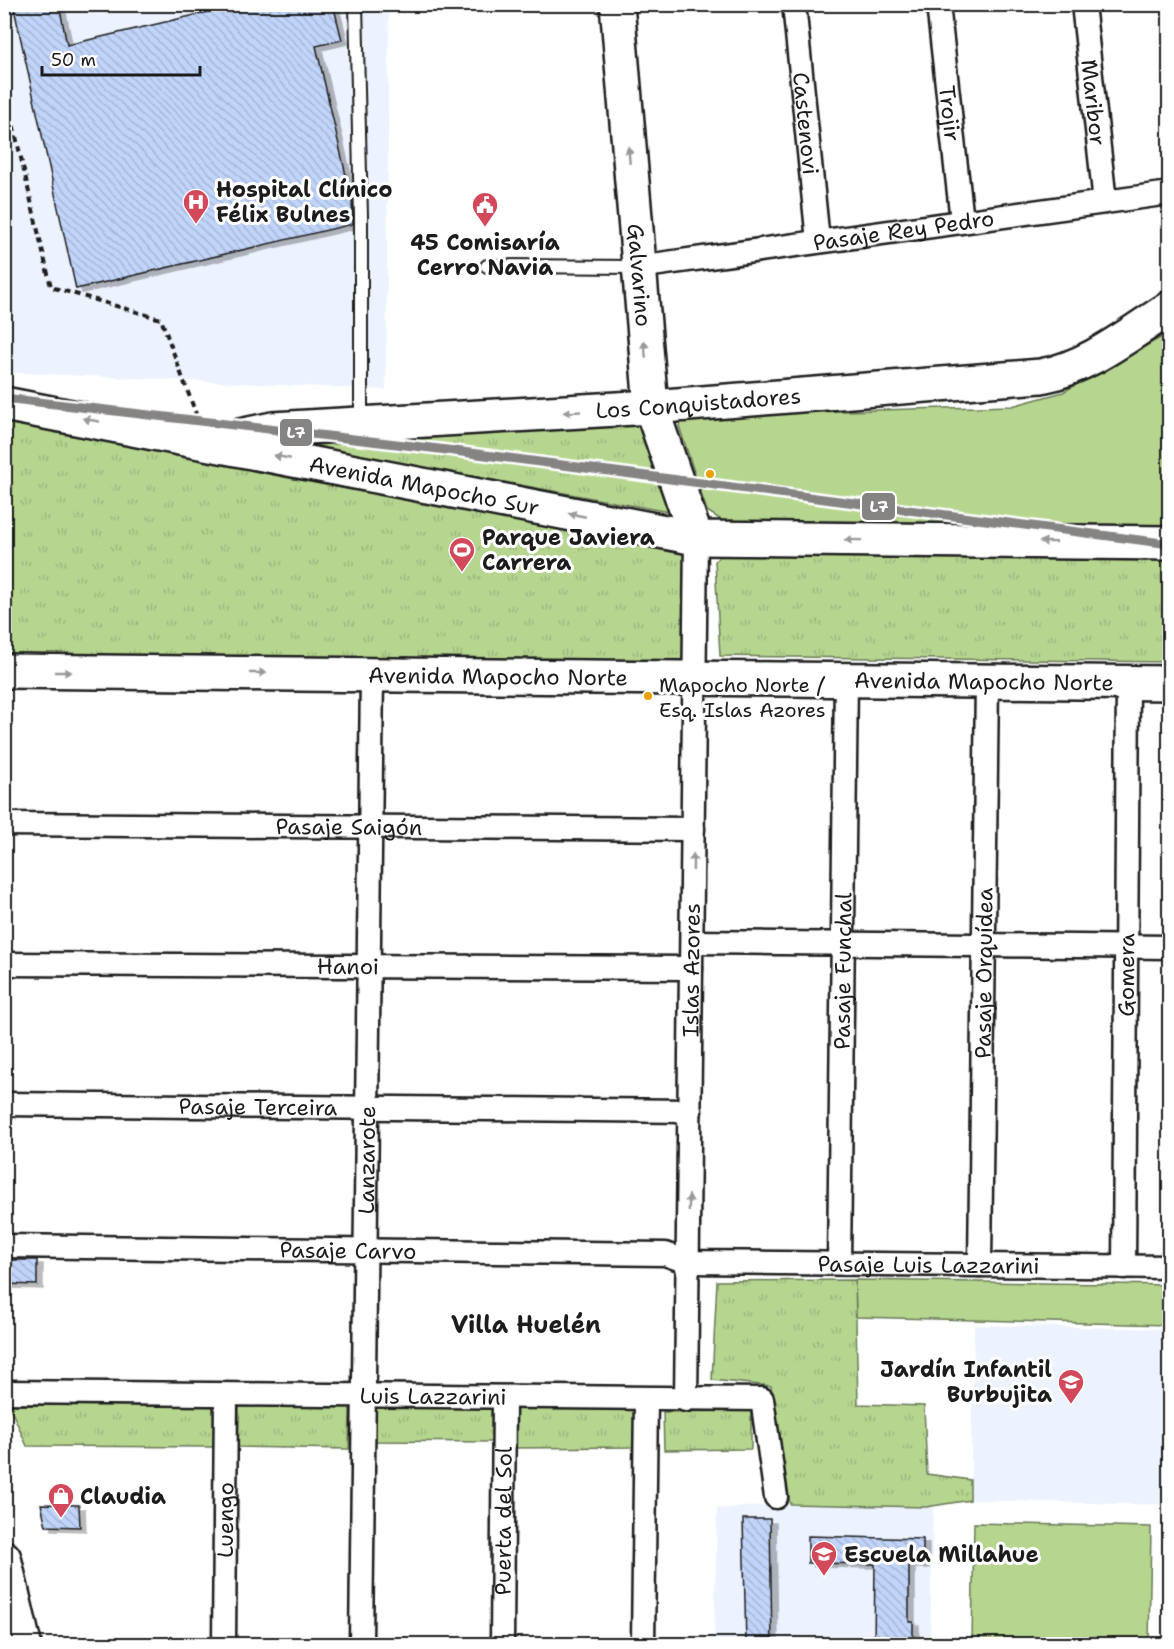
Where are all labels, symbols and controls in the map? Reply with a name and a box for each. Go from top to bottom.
scale bar [42,39,200,77]
text: 50 m [51,48,96,72]
street label: Maribor [1074,58,1113,147]
street label: Castenovi [786,71,825,176]
street label: Trojir [932,84,967,143]
one-way arrow [624,145,634,164]
place label: Hospital Clínico Félix Bulnes [216,175,393,229]
hospital icon: Hospital Clínico Félix Bulnes [181,187,211,225]
public building icon: 45 Comisaría Cerro Navia [470,190,500,228]
street label: Pasaje Rey Pedro [811,204,996,258]
street label: Galvarino [621,222,658,328]
place label: 45 Comisaría Cerro Navia [410,228,560,282]
one-way arrow [640,340,650,359]
street label: Los Conquistadores [595,381,802,425]
one-way arrow [562,407,581,416]
one-way arrow [81,415,100,424]
line badge: L7 [279,418,313,447]
text: L7 [287,422,305,443]
street label: Avenida Mapocho Sur [307,449,542,522]
one-way arrow [273,452,292,461]
unlabelled marker [704,468,716,480]
line badge: L7 [861,492,896,521]
text: L7 [870,496,888,517]
one-way arrow [567,510,586,519]
place label: Parque Javiera Carrera [482,523,655,577]
sports icon: Parque Javiera Carrera [447,535,477,573]
one-way arrow [844,535,863,545]
one-way arrow [1039,537,1058,547]
street label: Avenida Mapocho Norte [368,661,628,692]
street label: Avenida Mapocho Norte [854,666,1114,697]
one-way arrow [53,667,72,677]
one-way arrow [248,669,267,678]
place label: Mapocho Norte / Esq. Islas Azores [659,672,826,723]
marker: Mapocho Norte / Esq. Islas Azores [642,690,654,702]
street label: Pasaje Saigón [276,812,422,842]
one-way arrow [688,852,698,871]
street label: Pasaje Orquídea [968,887,1000,1059]
street label: Pasaje Funchal [828,892,858,1050]
street label: Islas Azores [676,903,707,1037]
street label: Gomera [1112,933,1141,1017]
street label: Hanoi [317,952,379,981]
street label: Pasaje Terceira [179,1092,338,1122]
street label: Lanzarote [352,1106,382,1215]
one-way arrow [684,1194,693,1213]
street label: Pasaje Carvo [279,1235,417,1266]
street label: Pasaje Luis Lazzarini [817,1249,1040,1281]
district label: Villa Huelén [451,1309,601,1341]
place label: Jardín Infantil Burbujita [880,1355,1052,1409]
school or university icon: Jardín Infantil Burbujita [1056,1367,1086,1405]
street label: Luis Lazzarini [359,1381,507,1412]
street label: Puerta del Sol [488,1446,519,1596]
shop icon: Claudia [46,1481,76,1519]
place label: Claudia [80,1482,166,1511]
street label: Luengo [211,1482,240,1558]
school or university icon: Escuela Millahue [809,1539,839,1577]
place label: Escuela Millahue [844,1540,1039,1569]

